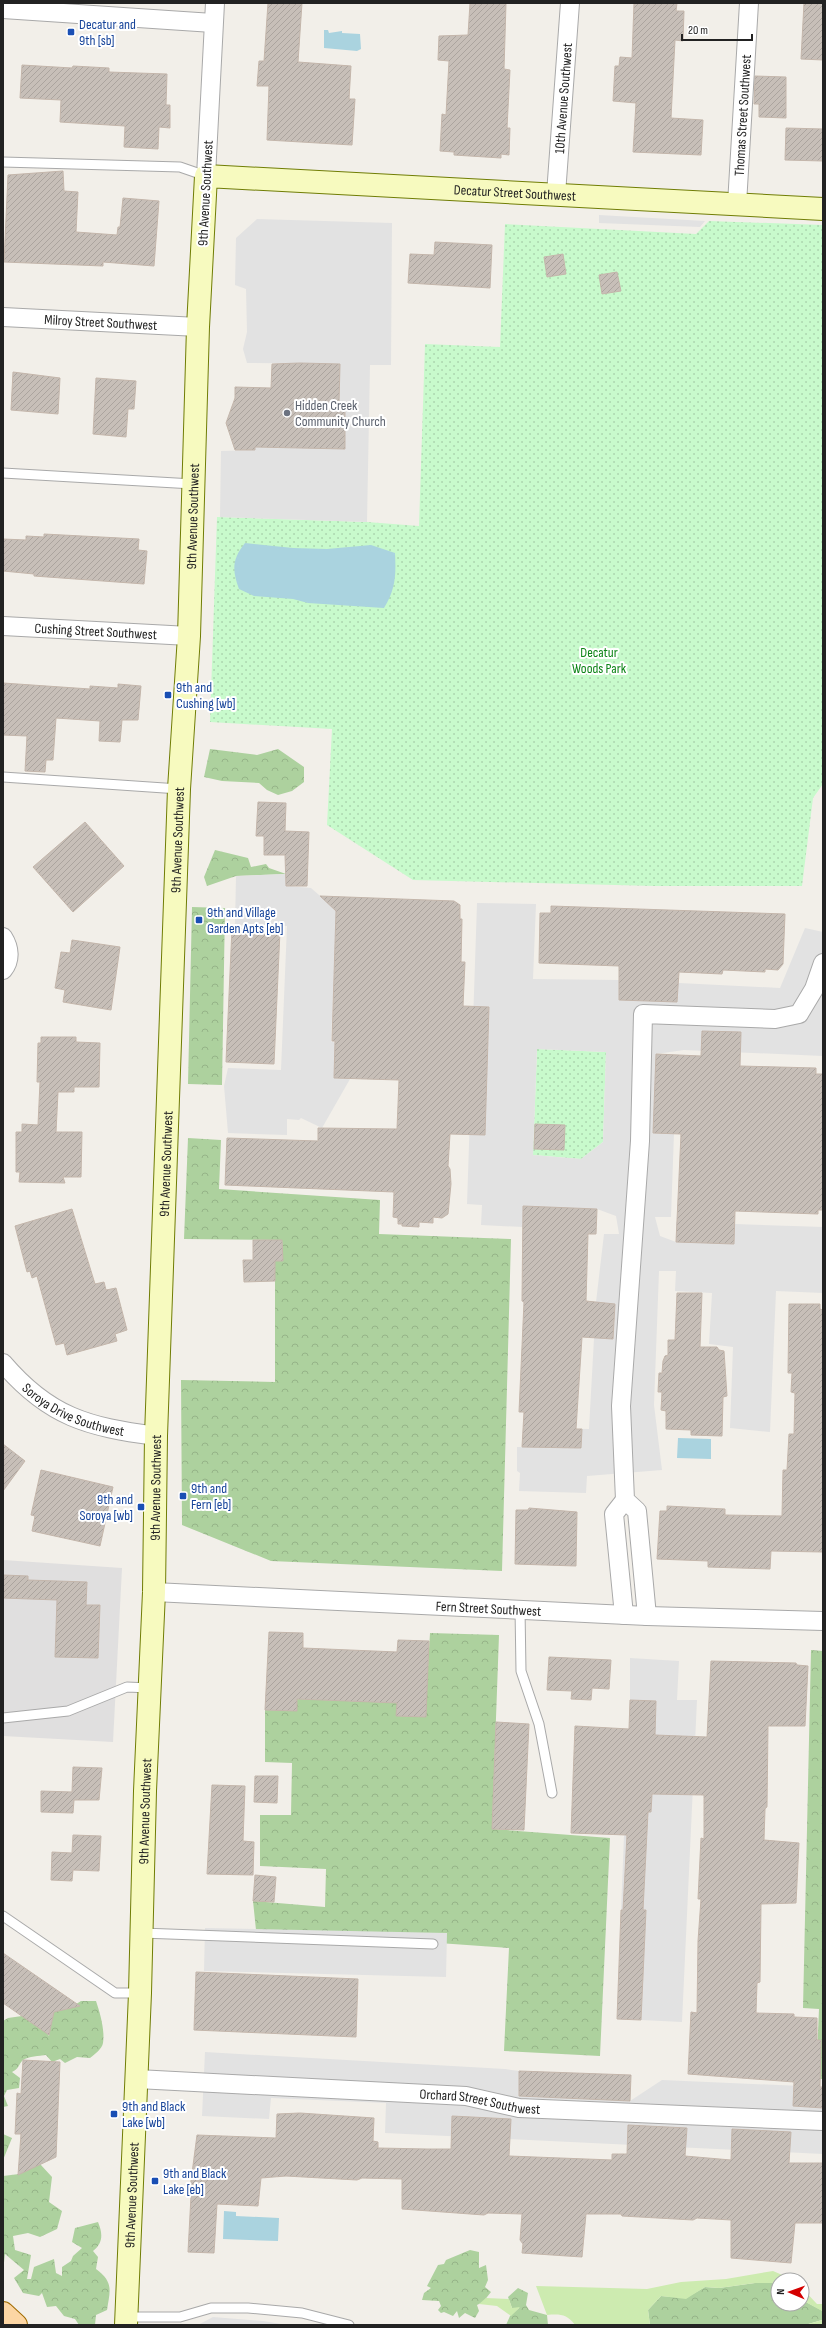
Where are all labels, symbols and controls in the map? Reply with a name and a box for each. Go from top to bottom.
place label: Decatur and 9th [sb] [79,16,136,49]
scale bar [682,16,752,42]
text: 20 m [688,23,708,38]
marker: Decatur and 9th [sb] [66,27,76,37]
street label: 10th Avenue Southwest [551,42,576,154]
street label: Thomas Street Southwest [731,54,755,176]
street label: 9th Avenue Southwest [194,140,217,246]
street label: Decatur Street Southwest [453,181,576,205]
street label: Milroy Street Southwest [44,311,158,334]
place label: Hidden Creek Community Church [295,397,386,430]
marker: Hidden Creek Community Church [282,408,292,418]
street label: 9th Avenue Southwest [183,463,203,570]
street label: Cushing Street Southwest [34,620,158,643]
park label: Decatur Woods Park [572,644,627,677]
place label: 9th and Cushing [wb] [176,679,236,712]
marker: 9th and Cushing [wb] [163,690,173,700]
street label: 9th Avenue Southwest [167,787,188,893]
place label: 9th and Village Garden Apts [eb] [207,904,284,937]
marker: 9th and Village Garden Apts [eb] [194,915,204,925]
street label: 9th Avenue Southwest [156,1110,177,1217]
street label: Soroya Drive Southwest [19,1380,126,1440]
street label: 9th Avenue Southwest [147,1434,165,1541]
place label: 9th and Fern [eb] [191,1480,231,1513]
place label: 9th and Soroya [wb] [79,1491,133,1524]
marker: 9th and Fern [eb] [178,1491,188,1501]
marker: 9th and Soroya [wb] [136,1502,146,1512]
street label: Fern Street Southwest [435,1598,542,1620]
street label: 9th Avenue Southwest [135,1758,155,1865]
street label: Orchard Street Southwest [419,2086,541,2118]
place label: 9th and Black Lake [wb] [122,2098,186,2131]
marker: 9th and Black Lake [wb] [109,2109,119,2119]
street label: 9th Avenue Southwest [121,2142,143,2248]
place label: 9th and Black Lake [eb] [163,2165,227,2198]
marker: 9th and Black Lake [eb] [150,2176,160,2186]
north arrow [770,2272,810,2312]
text: N [774,2288,787,2295]

